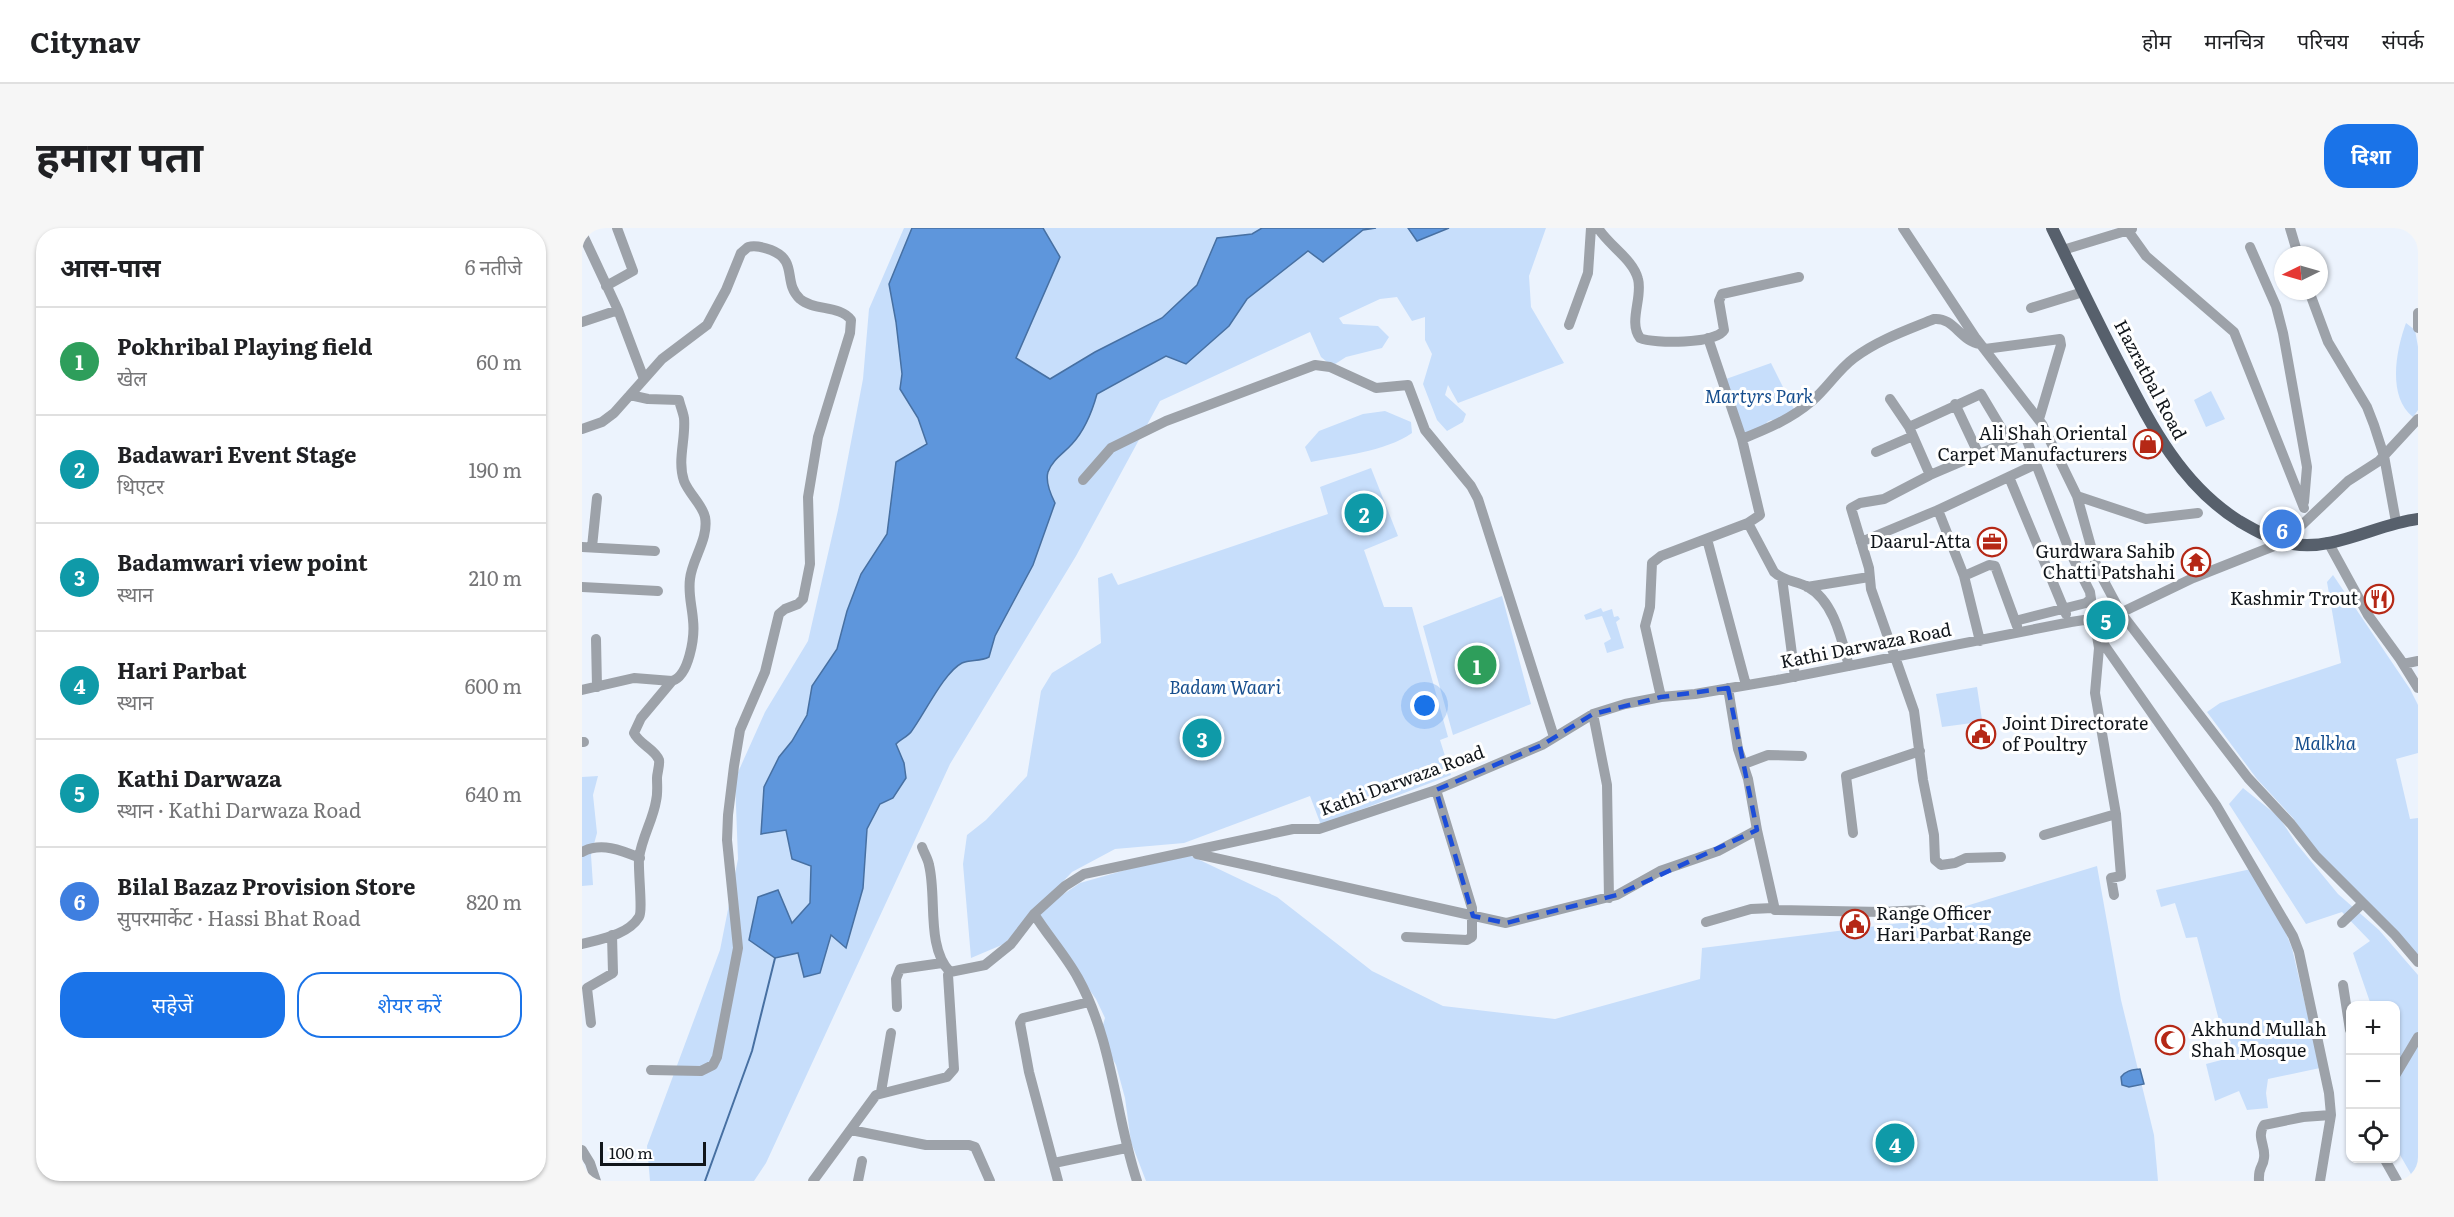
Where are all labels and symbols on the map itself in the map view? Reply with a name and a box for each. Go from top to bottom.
north arrow [2274,246,2328,300]
street label: Hazratbal Road [2108,314,2194,444]
park label: Martyrs Park [1704,382,1814,409]
place label: Ali Shah Oriental Carpet Manufacturers [1937,419,2127,467]
shop icon: Ali Shah Oriental Carpet Manufacturers [2132,428,2164,460]
pin: 2 [1344,490,1384,536]
pin: 6 [2262,506,2302,552]
office icon: Daarul-Atta [1976,526,2008,558]
place label: Daarul-Atta [1870,527,1971,554]
place label: Gurdwara Sahib Chatti Patshahi [2036,537,2175,585]
temple icon: Gurdwara Sahib Chatti Patshahi [2180,546,2212,578]
restaurant icon: Kashmir Trout [2363,583,2395,615]
place label: Kashmir Trout [2230,584,2359,611]
pin: 5 [2086,598,2126,642]
street label: Kathi Darwaza Road [1778,615,1954,674]
pin: 1 [1458,642,1496,688]
park label: Badam Waari [1169,673,1282,700]
your location [1410,691,1439,720]
place label: Joint Directorate of Poultry [2002,709,2148,757]
pin: 3 [1182,716,1222,760]
public building icon: Joint Directorate of Poultry [1965,718,1997,750]
park label: Malkha [2294,729,2357,756]
street label: Kathi Darwaza Road [1315,737,1488,822]
place label: Range Officer Hari Parbat Range [1876,899,2031,947]
public building icon: Range Officer Hari Parbat Range [1839,908,1871,940]
place label: Akhund Mullah Shah Mosque [2191,1015,2327,1063]
mosque icon: Akhund Mullah Shah Mosque [2154,1024,2186,1056]
pin: 4 [1876,1120,1914,1166]
scale bar [600,1139,706,1166]

